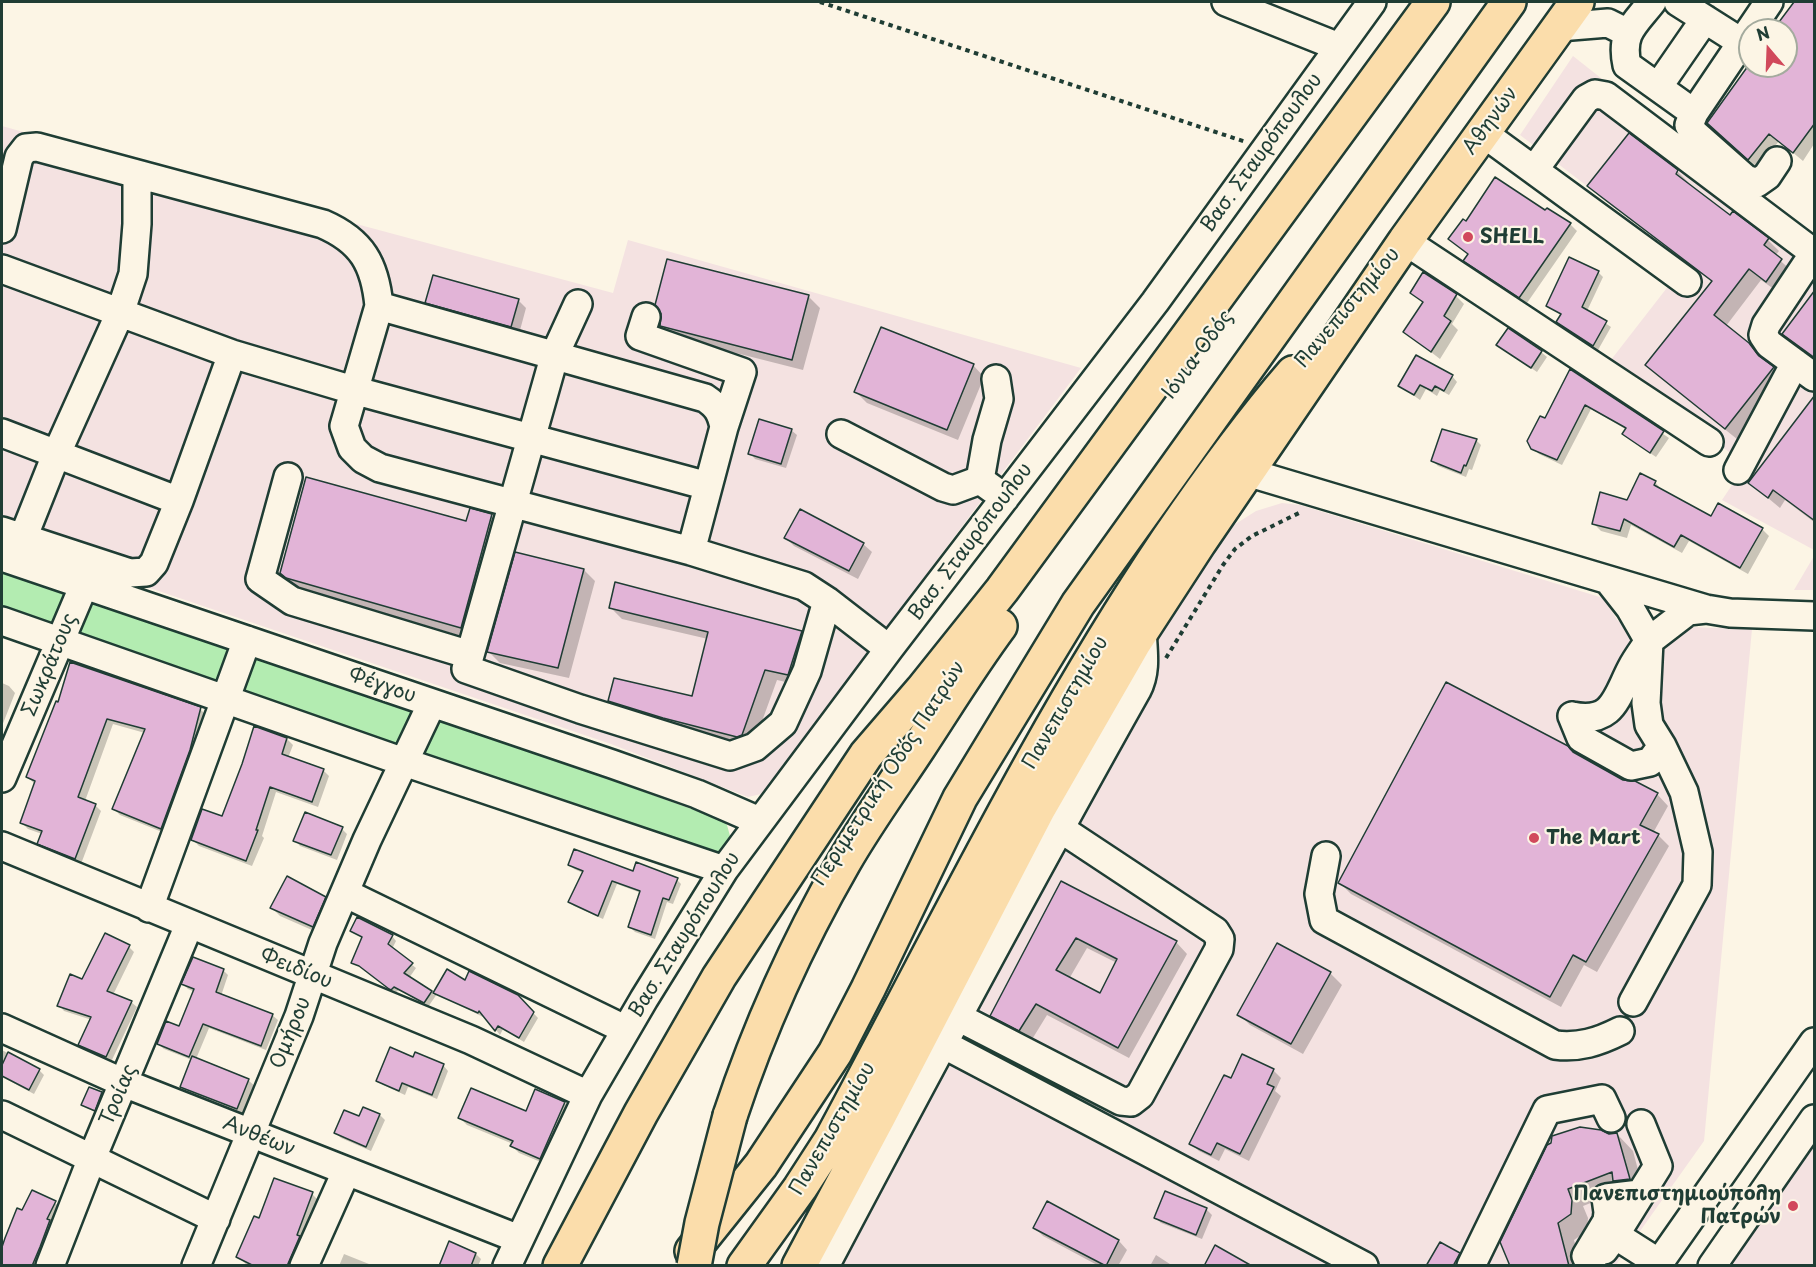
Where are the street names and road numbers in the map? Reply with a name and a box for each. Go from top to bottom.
street label: Βασ. Σταυρόπουλου [1196,69,1328,237]
street label: Αθηνών [1458,82,1524,160]
street label: Πανεπιστημίου [1291,243,1405,373]
street label: Ιόνια Οδός [1158,306,1238,404]
street label: Βασ. Σταυρόπουλου [904,459,1038,625]
street label: Σωκράτους [18,610,82,720]
street label: Πανεπιστημίου [1018,632,1114,774]
street label: Περιμετρική Οδός Πατρών [807,657,971,891]
street label: Φέγγου [345,663,419,709]
street label: Βασ. Σταυρόπουλου [624,848,746,1022]
street label: Φειδίου [256,944,336,994]
street label: Ομήρου [266,994,316,1072]
street label: Πανεπιστημίου [785,1058,881,1200]
street label: Τροίας [95,1061,143,1129]
street label: Ανθέων [219,1112,299,1162]

